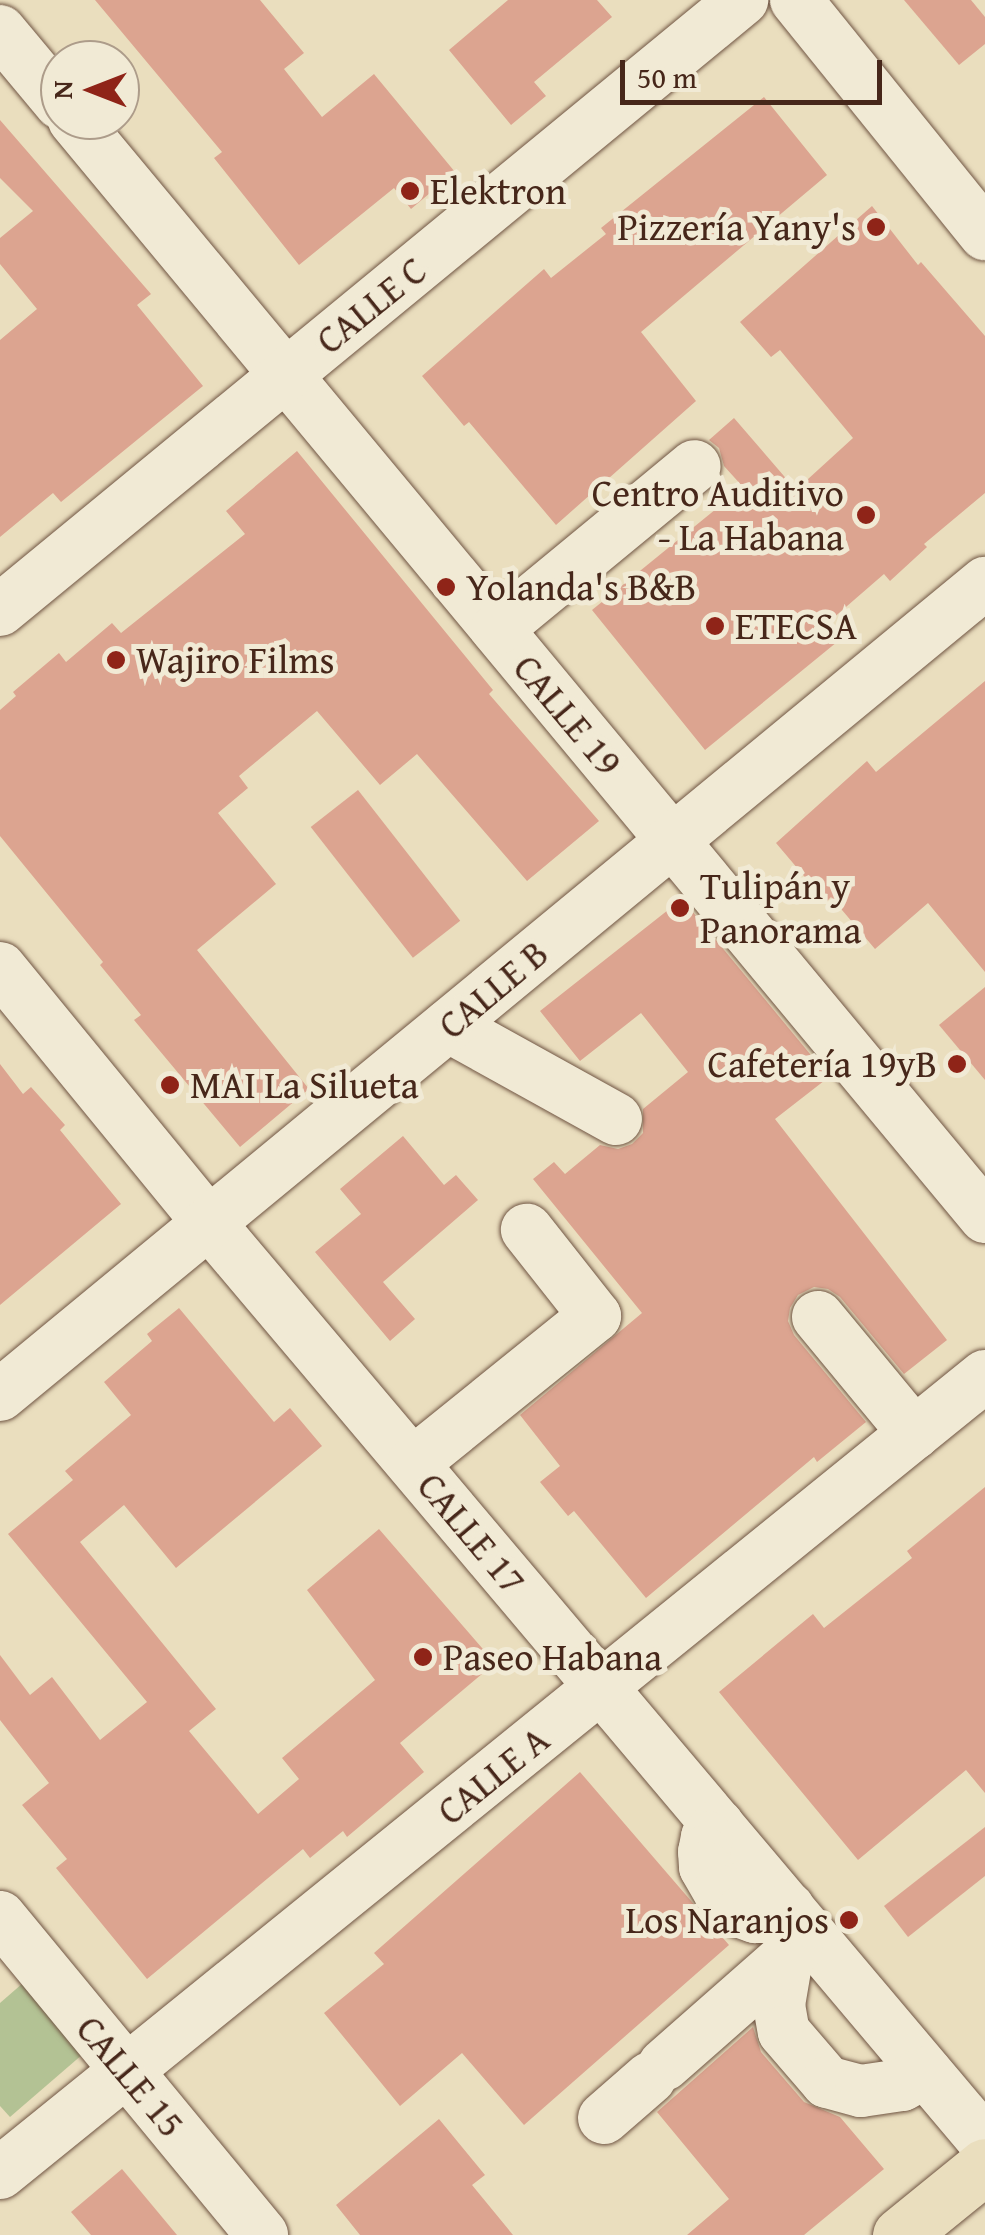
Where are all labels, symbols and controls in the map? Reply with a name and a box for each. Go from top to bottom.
north arrow [40,40,140,140]
scale bar [625,40,888,102]
text: 50 m [637,55,697,99]
text: N [41,81,82,99]
place label: Elektron [430,168,566,214]
marker: Elektron [399,180,421,202]
place label: Pizzería Yany's [617,204,856,250]
marker: Pizzería Yany's [865,216,887,238]
street label: CALLE C [307,247,435,363]
place label: Centro Auditivo - La Habana [592,470,844,560]
marker: Centro Auditivo - La Habana [853,502,879,528]
place label: Yolanda's B&B [466,564,696,610]
marker: Yolanda's B&B [435,576,457,598]
place label: ETECSA [735,603,857,649]
marker: ETECSA [704,615,726,637]
place label: Wajiro Films [136,637,334,683]
street label: CALLE 19 [504,645,632,785]
marker: Wajiro Films [105,649,127,671]
place label: Tulipán y Panorama [700,863,861,952]
marker: Tulipán y Panorama [669,897,691,919]
street label: CALLE B [429,930,557,1048]
place label: Cafetería 19yB [707,1041,937,1087]
marker: Cafetería 19yB [946,1053,968,1075]
place label: MAI La Silueta [190,1062,419,1108]
marker: MAI La Silueta [159,1074,181,1096]
street label: CALLE 17 [408,1463,536,1603]
place label: Paseo Habana [443,1634,662,1680]
marker: Paseo Habana [412,1646,434,1668]
street label: CALLE A [428,1716,558,1834]
place label: Los Naranjos [626,1897,829,1943]
marker: Los Naranjos [838,1909,860,1931]
street label: CALLE 15 [67,2006,195,2146]

